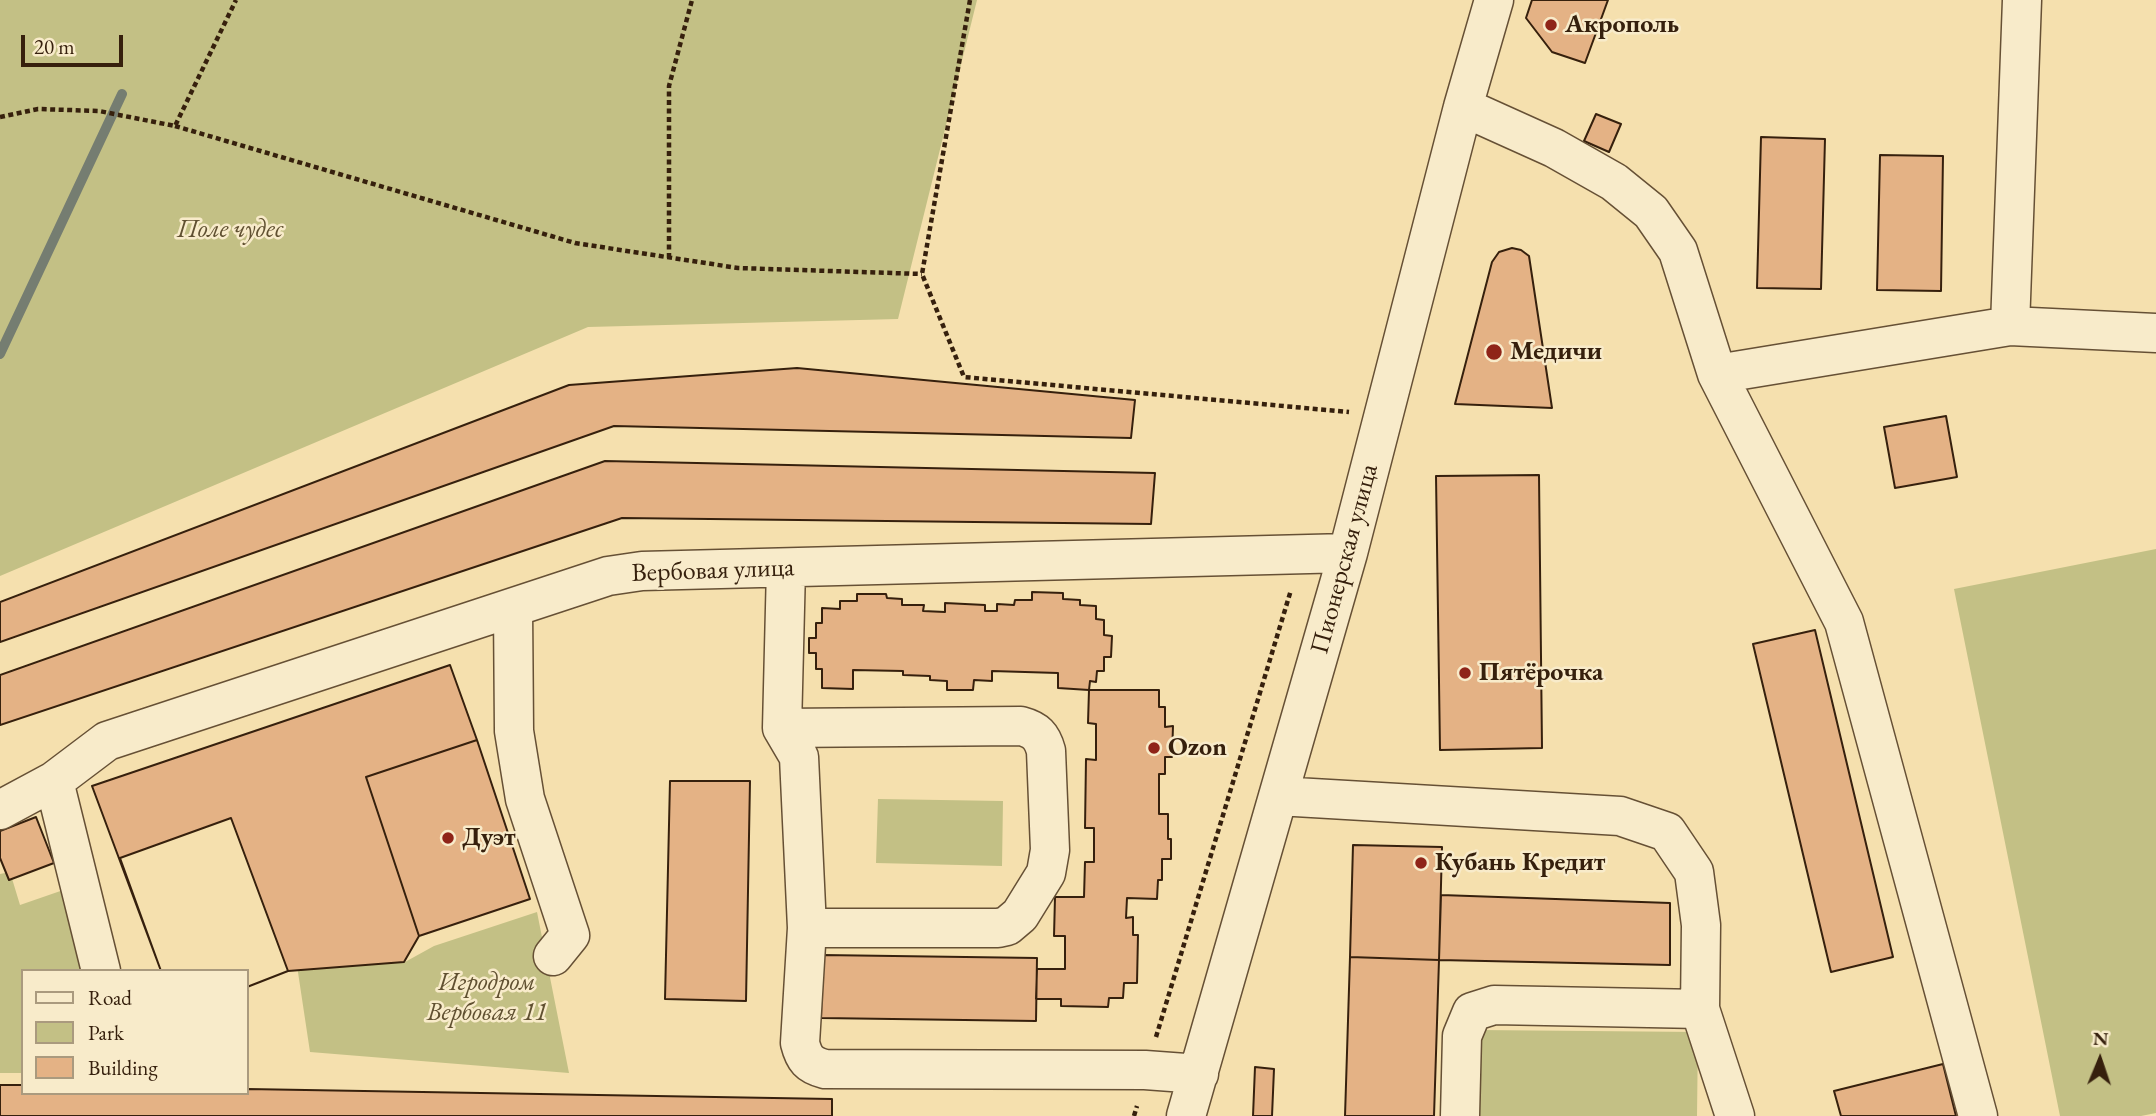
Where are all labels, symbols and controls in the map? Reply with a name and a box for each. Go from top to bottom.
place label: Акрополь [1565,9,1679,41]
marker: Акрополь [1543,17,1559,33]
scale bar [24,21,126,65]
text: 20 m [34,33,75,60]
park label: Поле чудес [177,214,283,246]
place label: Медичи [1510,336,1602,368]
marker: Медичи [1484,342,1504,362]
street label: Пионерская улица [1305,461,1385,657]
street label: Вербовая улица [631,553,795,589]
place label: Пятёрочка [1479,657,1603,689]
marker: Пятёрочка [1457,665,1473,681]
place label: Ozon [1168,732,1227,764]
marker: Ozon [1146,740,1162,756]
place label: Дуэт [462,822,516,854]
marker: Дуэт [440,830,456,846]
place label: Кубань Кредит [1435,847,1605,879]
marker: Кубань Кредит [1413,855,1429,871]
park label: Игродром Вербовая 11 [427,967,547,1028]
legend [21,969,248,1095]
text: Road [88,984,132,1011]
text: Park [88,1019,124,1046]
north arrow [2065,1025,2135,1095]
text: N [2093,1026,2109,1051]
text: Building [88,1054,158,1081]

